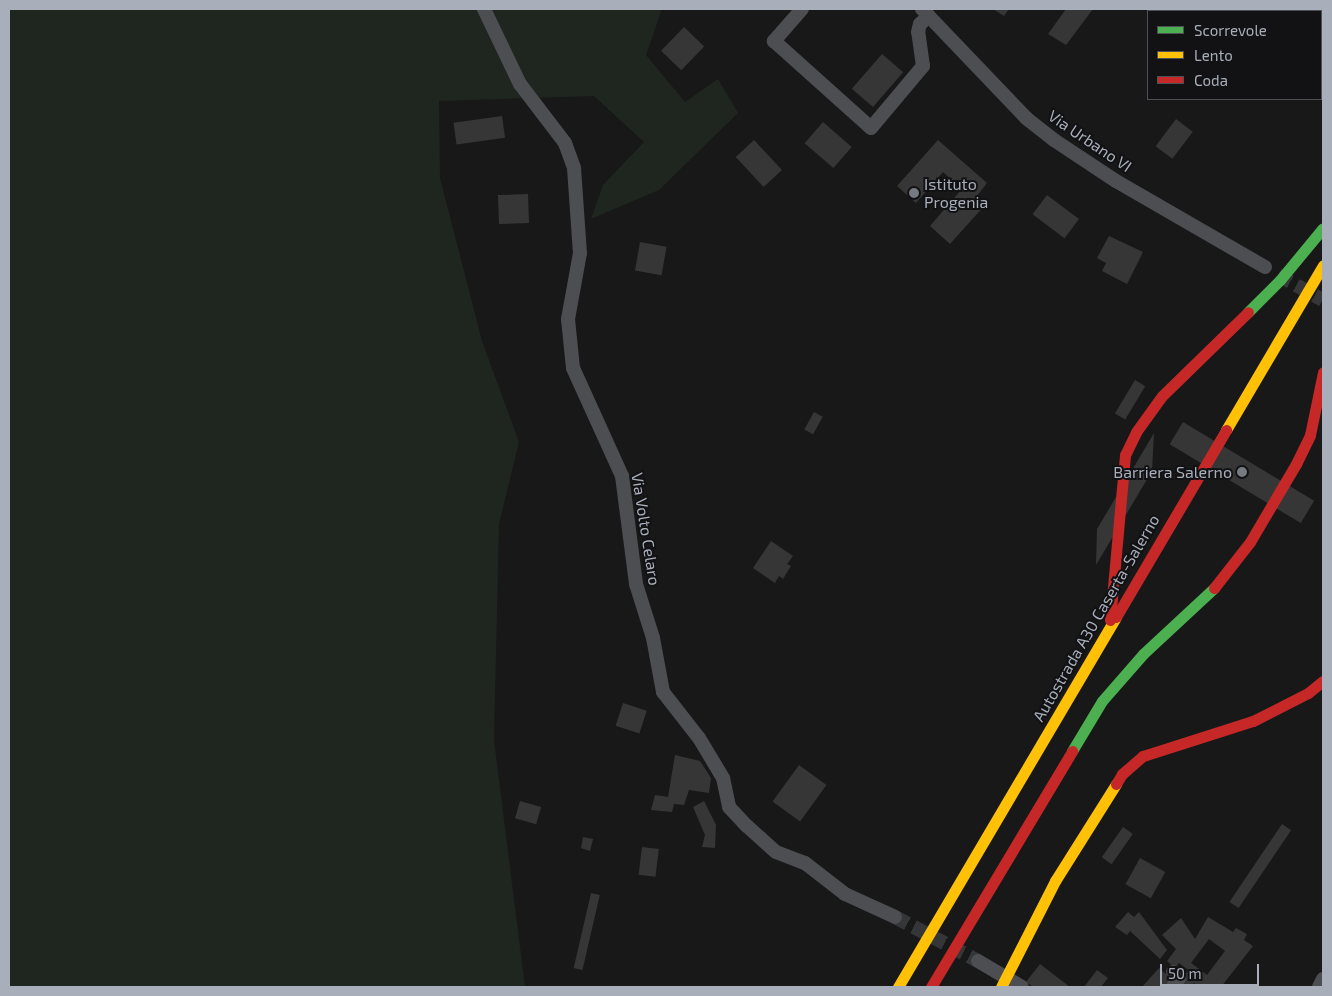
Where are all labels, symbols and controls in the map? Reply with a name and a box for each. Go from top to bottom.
legend [1147,10,1322,100]
text: Scorrevole [1194,21,1267,39]
text: Lento [1194,46,1233,64]
text: Coda [1194,71,1228,89]
street label: Via Urbano VI [1044,106,1136,176]
place label: Istituto Progenia [924,174,988,212]
marker: Istituto Progenia [908,187,920,199]
place label: Barriera Salerno [1113,462,1232,482]
marker: Barriera Salerno [1236,466,1248,478]
street label: Via Volto Celaro [628,471,664,587]
street label: Autostrada A30 Caserta-Salerno [1029,511,1163,725]
scale bar [1162,954,1261,986]
text: 50 m [1168,964,1202,982]

